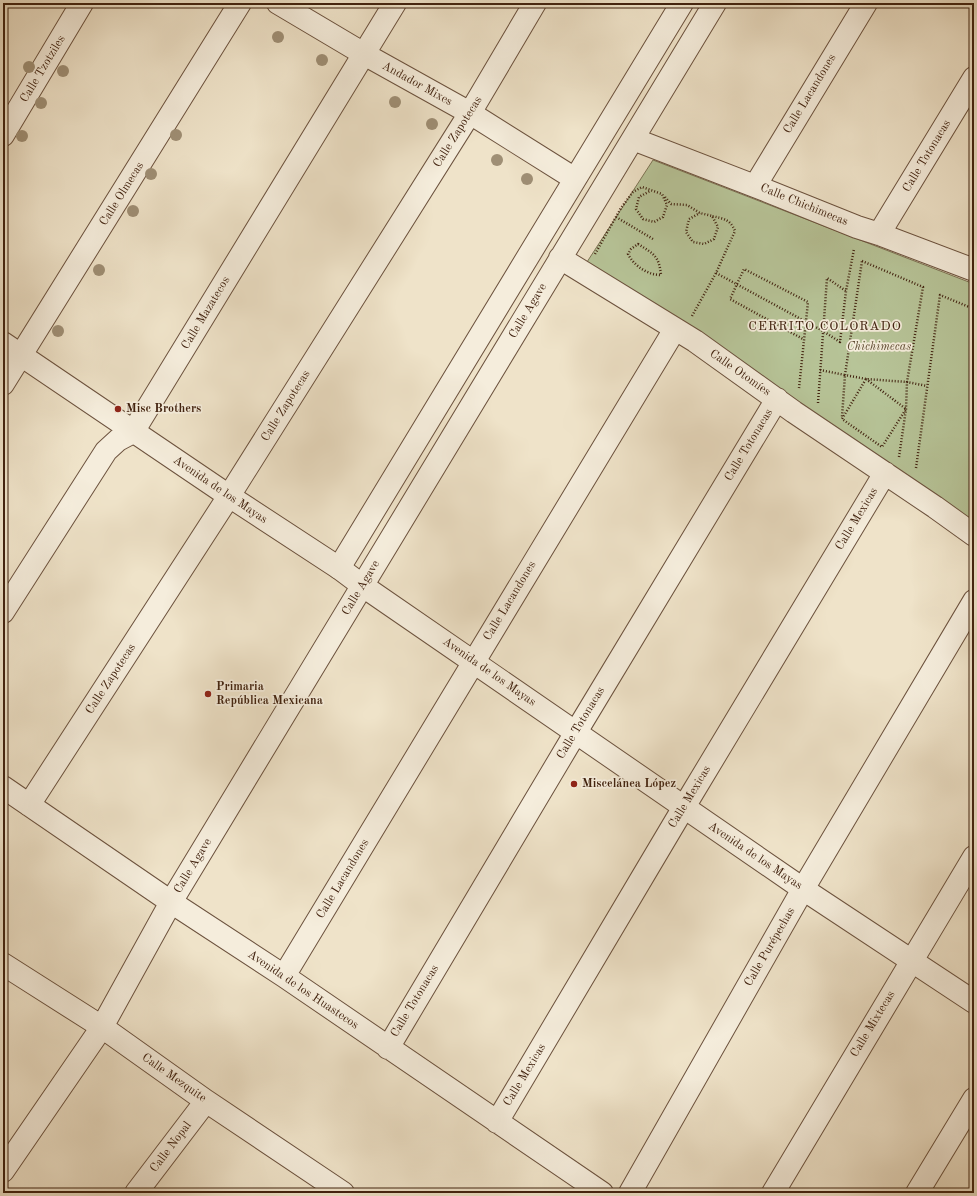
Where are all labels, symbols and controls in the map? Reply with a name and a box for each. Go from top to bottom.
street label: Calle Tzotziles [18,33,68,105]
street label: Calle Lacandones [782,52,838,136]
street label: Andador Mixes [380,60,454,108]
street label: Calle Zapotecas [431,94,485,170]
street label: Calle Totonacas [901,118,953,194]
street label: Calle Olmecas [98,160,146,228]
street label: Calle Chichimecas [758,182,850,228]
street label: Calle Mazatecos [180,274,232,352]
street label: Calle Agave [507,281,549,341]
district label: CERRITO COLORADO [748,320,902,333]
park label: Chichimecas [847,341,911,353]
street label: Calle Otomíes [707,348,773,398]
street label: Calle Zapotecas [259,368,313,444]
place label: Misc Brothers [126,403,201,415]
marker: Misc Brothers [113,404,123,414]
street label: Calle Totonacas [723,407,775,483]
street label: Avenida de los Mayas [171,454,269,526]
street label: Calle Mexicas [834,486,880,552]
street label: Calle Agave [340,558,382,618]
street label: Calle Lacandones [482,559,538,643]
street label: Avenida de los Mayas [440,635,538,709]
street label: Calle Zapotecas [84,642,138,716]
place label: Primaria República Mexicana [216,681,323,707]
street label: Calle Totonacas [555,685,607,761]
marker: Primaria República Mexicana [203,689,213,699]
street label: Calle Mexicas [667,764,713,830]
place label: Miscelánea López [582,778,676,790]
marker: Miscelánea López [569,779,579,789]
street label: Avenida de los Mayas [706,820,804,892]
street label: Calle Agave [172,836,214,896]
street label: Calle Lacandones [315,837,371,921]
street label: Calle Purépechas [743,905,797,989]
street label: Avenida de los Huastecos [245,948,361,1032]
street label: Calle Totonacas [389,963,441,1039]
street label: Calle Mixtecas [849,989,897,1059]
street label: Calle Mexicas [502,1042,548,1108]
street label: Calle Mezquite [140,1051,209,1105]
street label: Calle Nopal [148,1119,194,1175]

